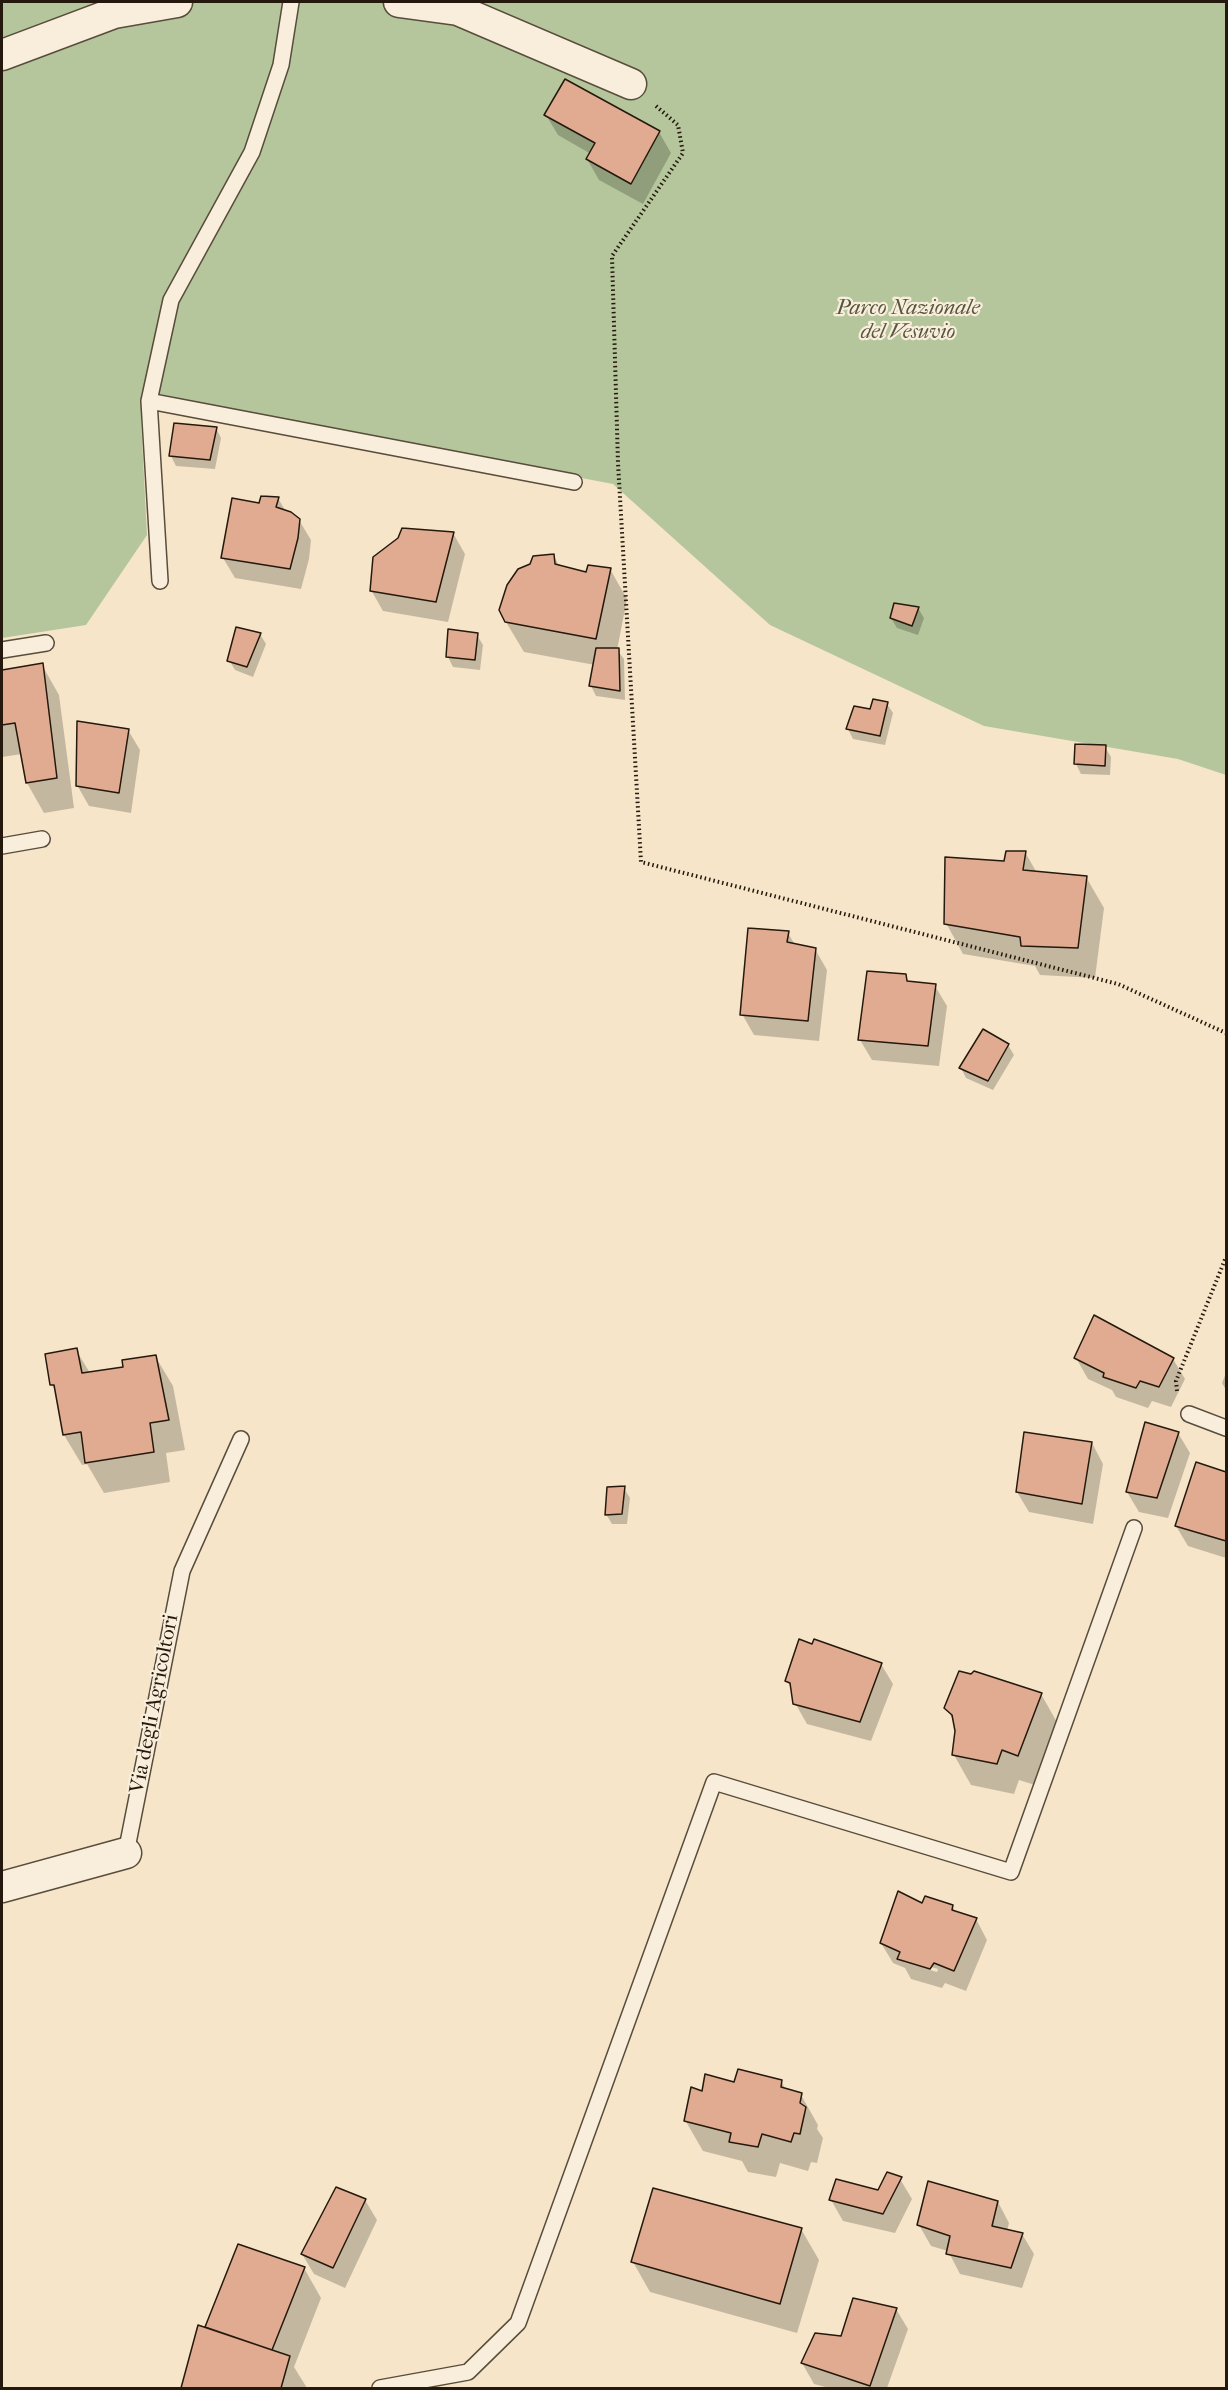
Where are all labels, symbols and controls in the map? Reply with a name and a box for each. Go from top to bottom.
park label: Parco Nazionale del Vesuvio [836,296,980,346]
street label: Via degli Agricoltori [125,1612,185,1796]

